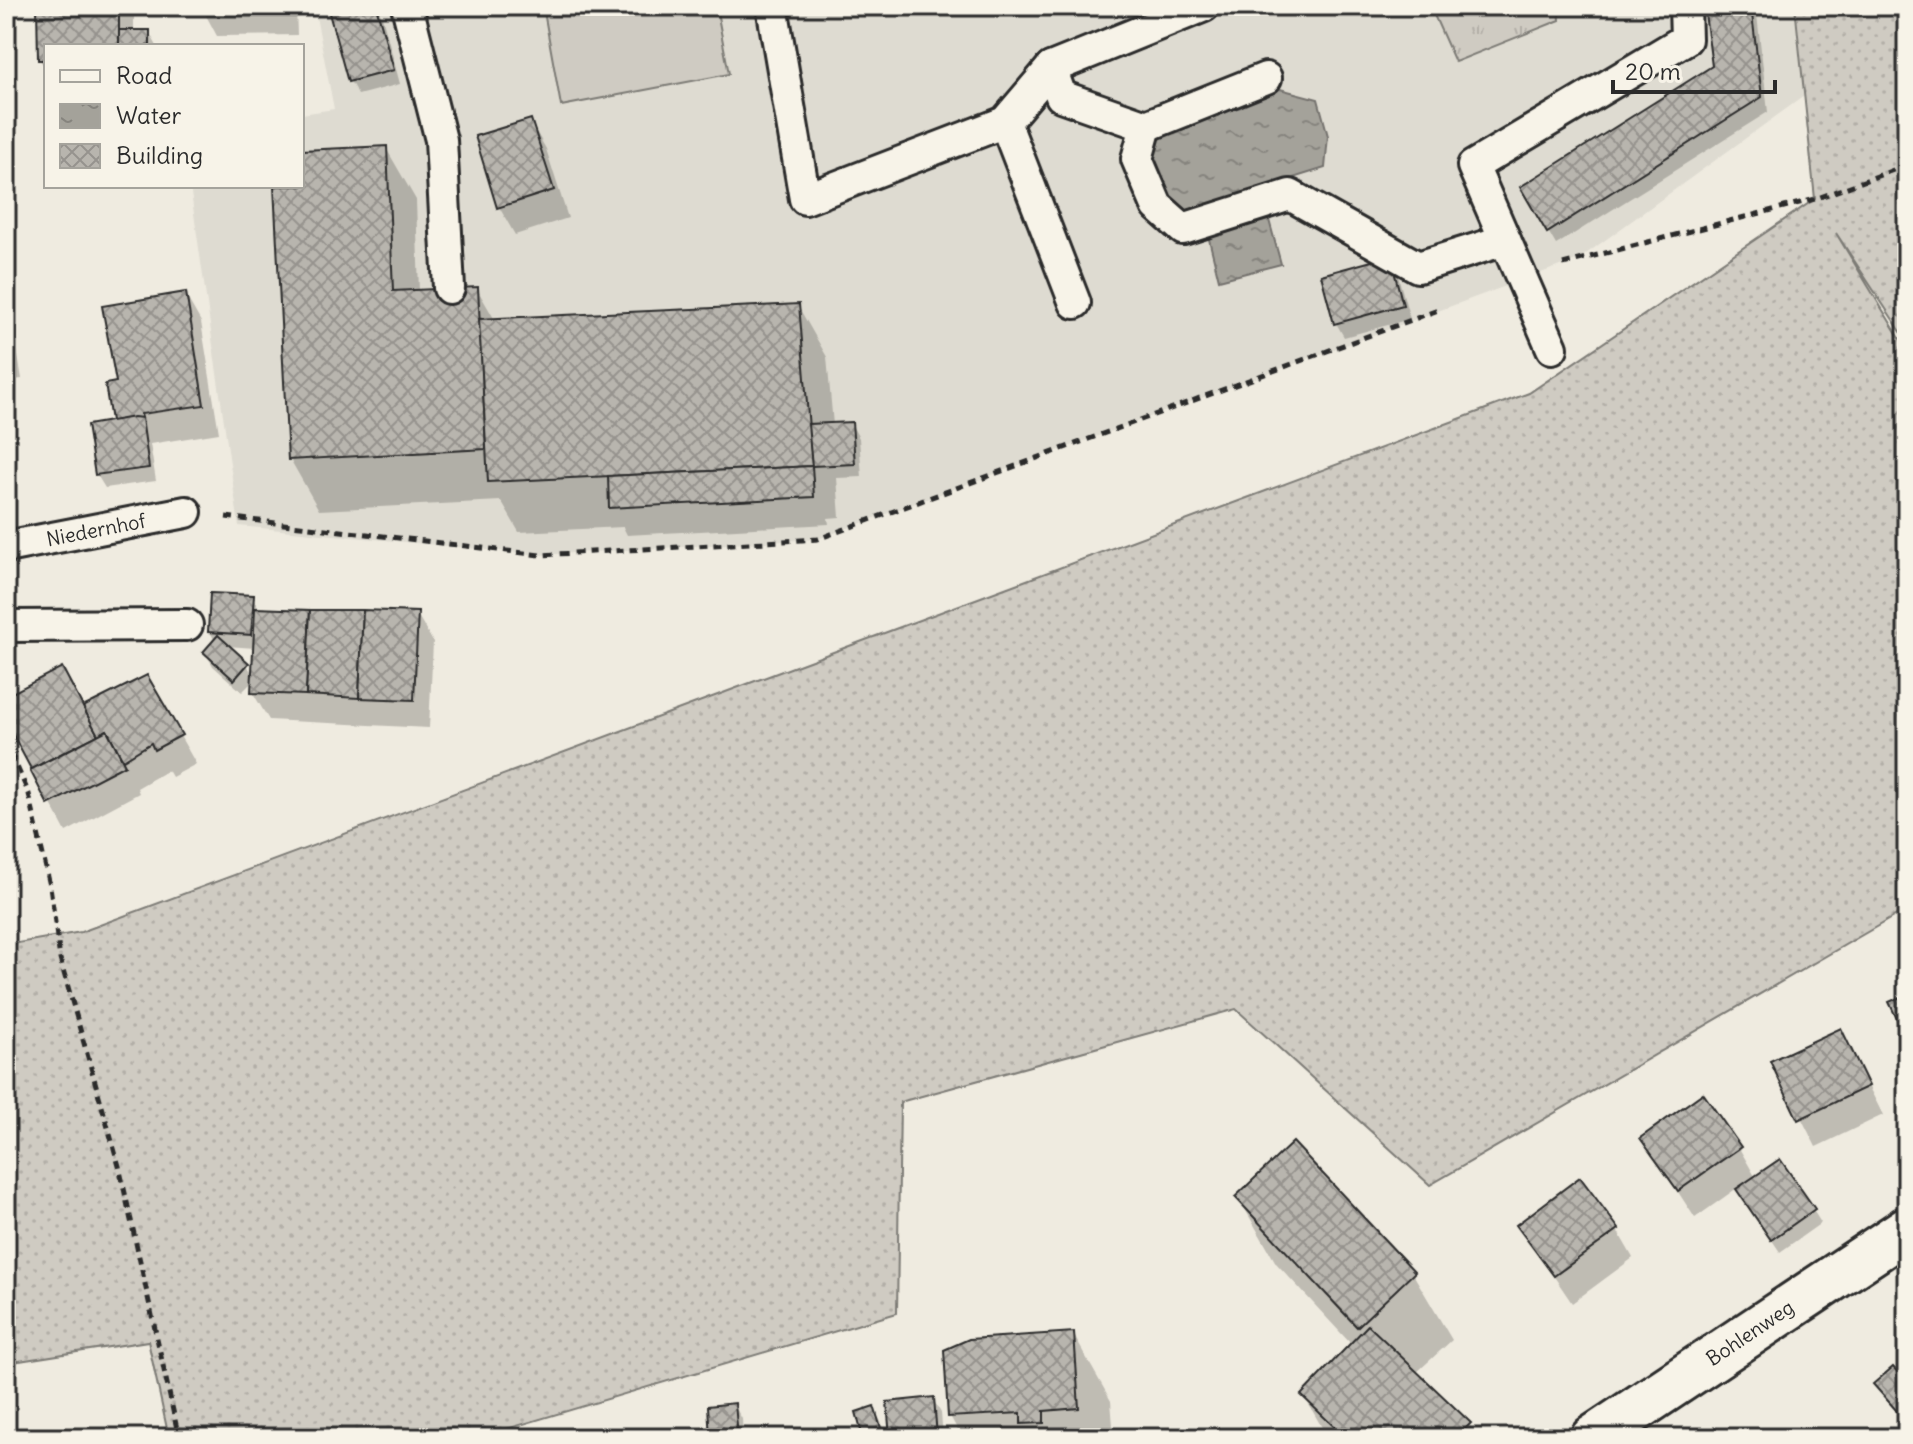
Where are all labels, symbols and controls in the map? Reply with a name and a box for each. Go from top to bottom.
legend [44,44,304,188]
scale bar [1613,44,1775,94]
text: 20 m [1625,56,1681,86]
text: Road [116,60,172,90]
text: Water [116,100,181,130]
text: Building [116,140,203,170]
street label: Niedernhof [44,508,148,551]
street label: Bohlenweg [1701,1294,1798,1371]

